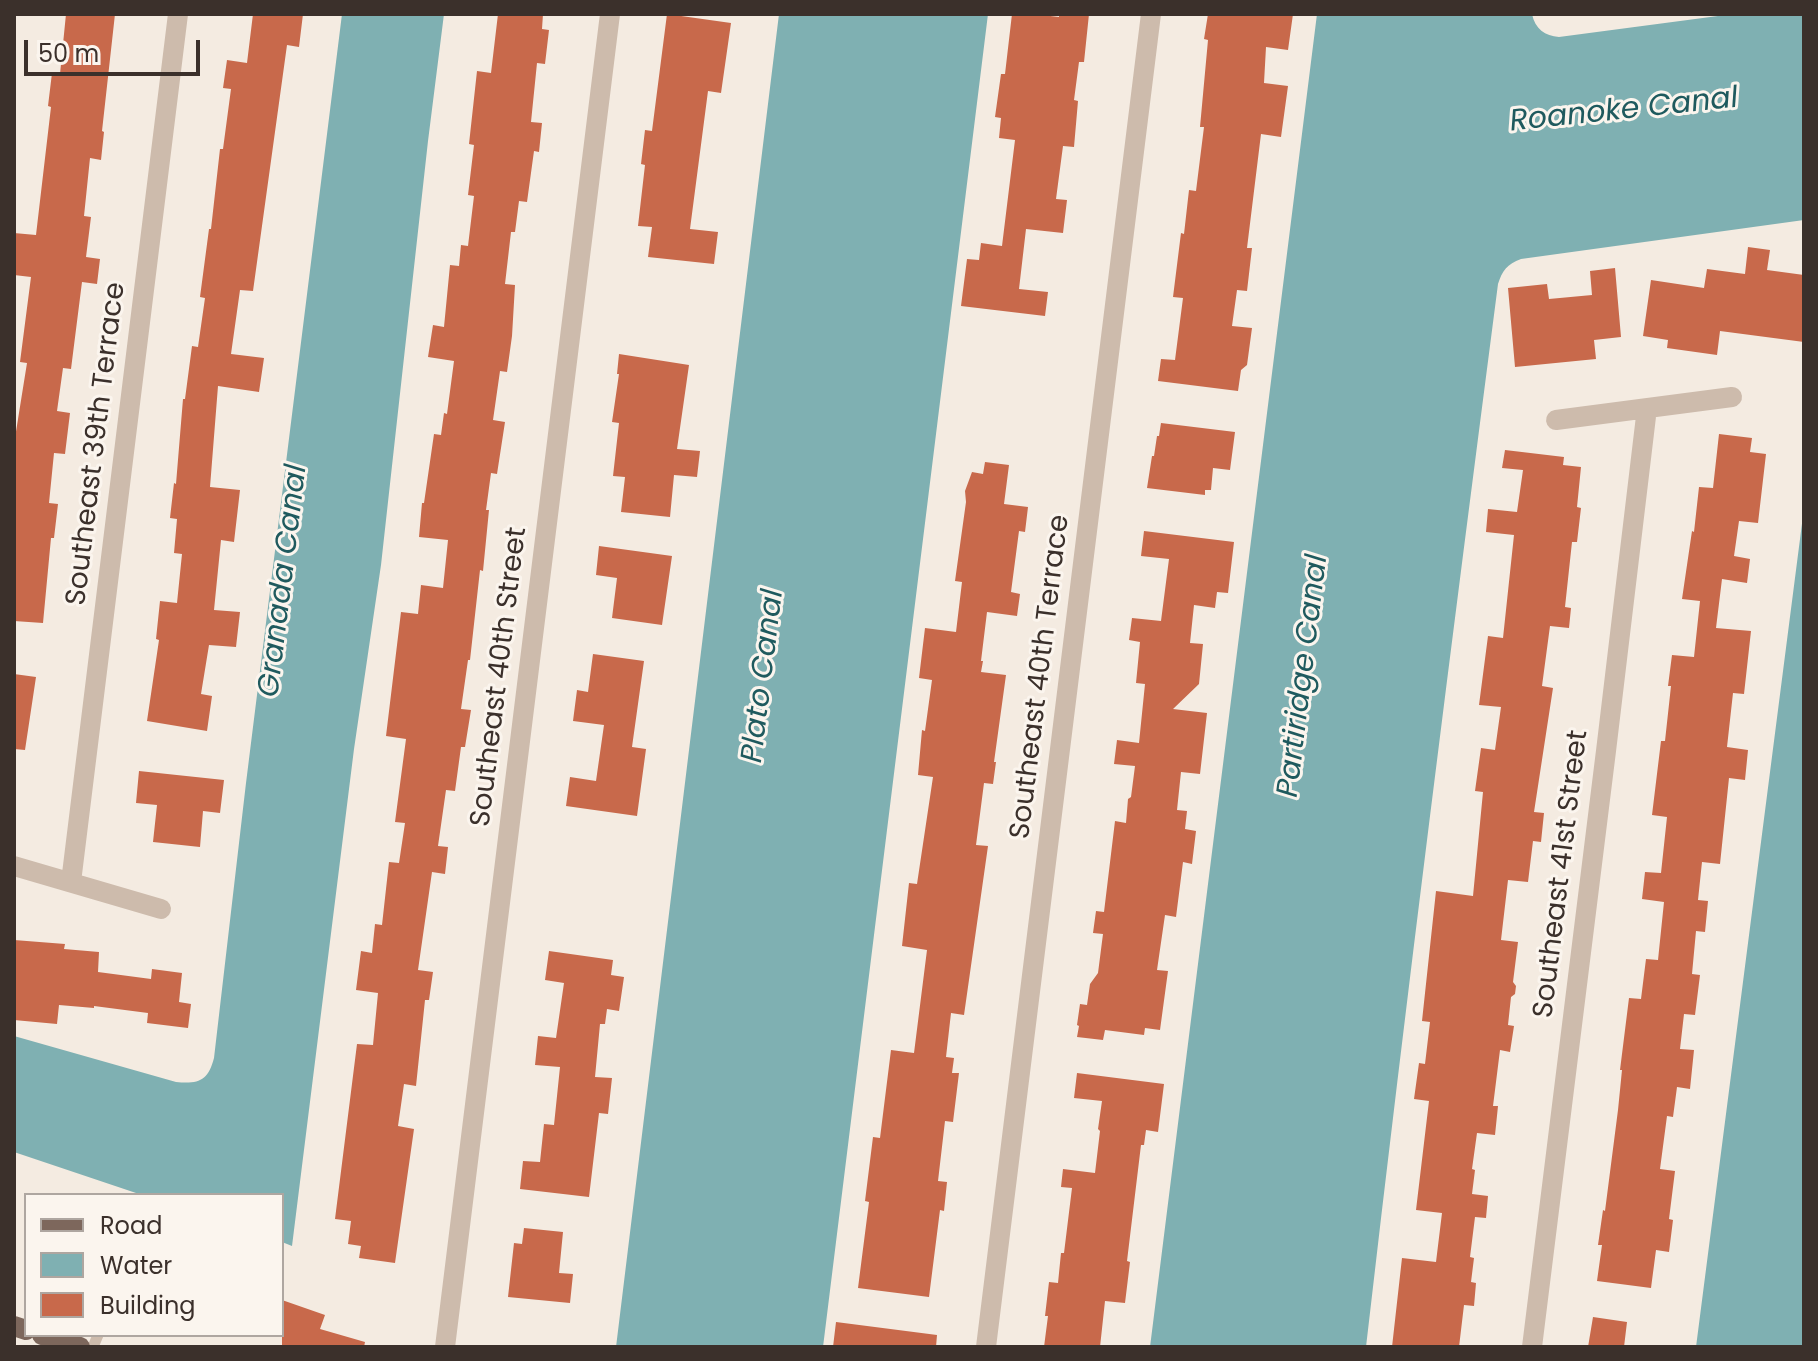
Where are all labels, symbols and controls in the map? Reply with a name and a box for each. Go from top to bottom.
scale bar [28,24,204,74]
text: 50 m [38,37,99,70]
water label: Roanoke Canal [1508,81,1740,141]
street label: Southeast 39th Terrace [60,280,134,608]
water label: Granada Canal [252,463,316,699]
street label: Southeast 40th Terrace [1004,513,1078,841]
street label: Southeast 40th Street [465,525,535,829]
water label: Partiridge Canal [1271,553,1337,799]
water label: Plato Canal [736,587,792,765]
street label: Southeast 41st Street [1528,728,1596,1020]
legend [24,1193,284,1337]
text: Road [100,1209,162,1242]
text: Water [100,1249,172,1282]
text: Building [100,1289,196,1322]

